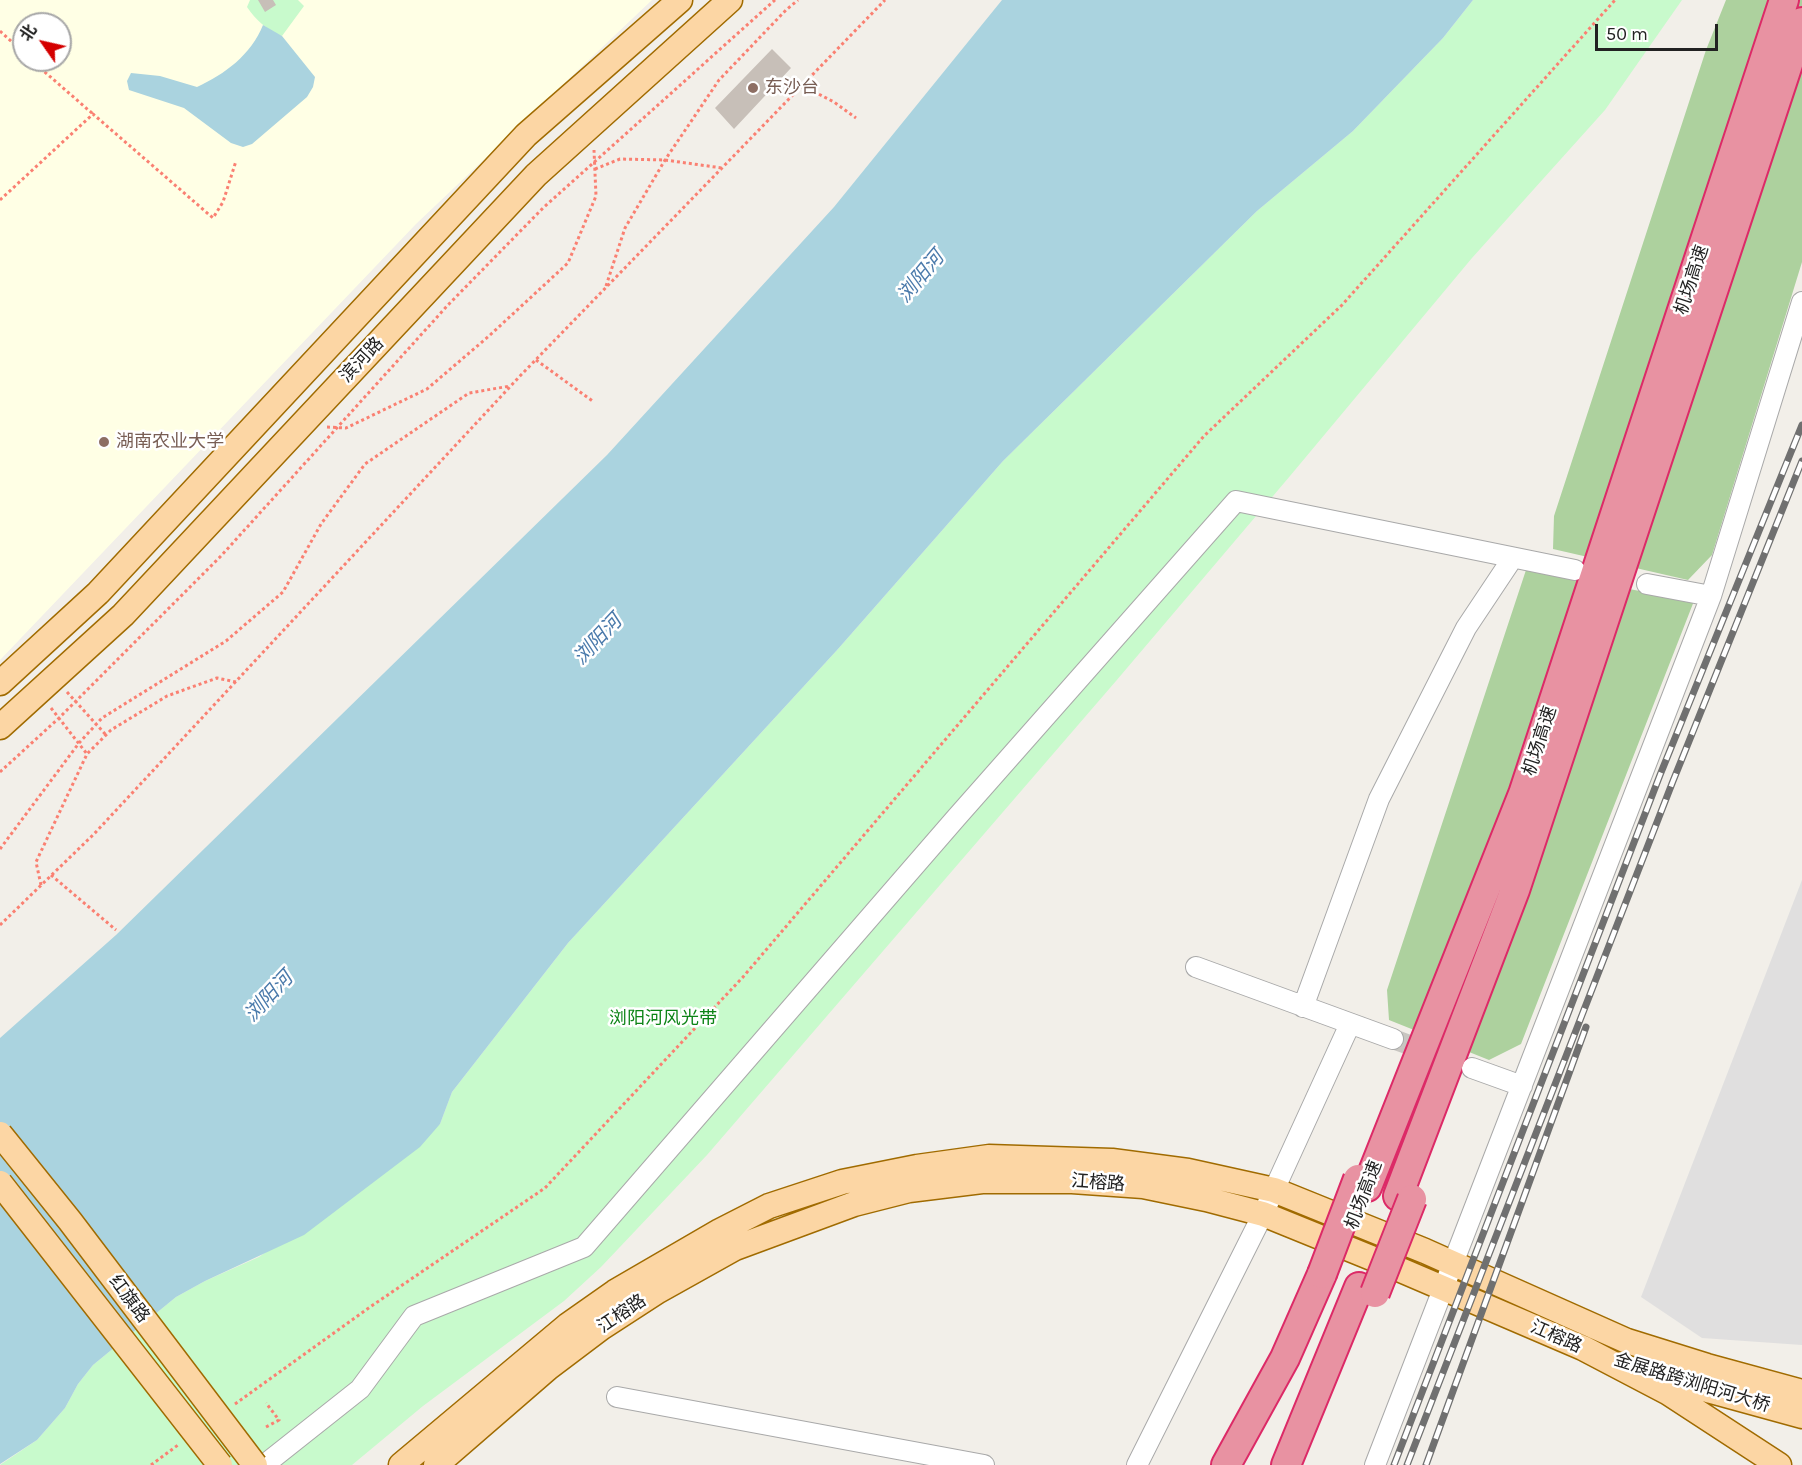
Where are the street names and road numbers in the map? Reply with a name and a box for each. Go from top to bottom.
street label: 机场高速 [1671,242,1713,318]
street label: 滨河路 [336,333,388,387]
street label: 机场高速 [1519,703,1561,779]
street label: 机场高速 [1341,1158,1387,1232]
street label: 江榕路 [1070,1170,1126,1196]
street label: 红旗路 [104,1271,154,1327]
street label: 江榕路 [594,1290,650,1338]
street label: 江榕路 [1527,1316,1585,1358]
street label: 金展路跨浏阳河大桥 [1611,1349,1773,1417]

